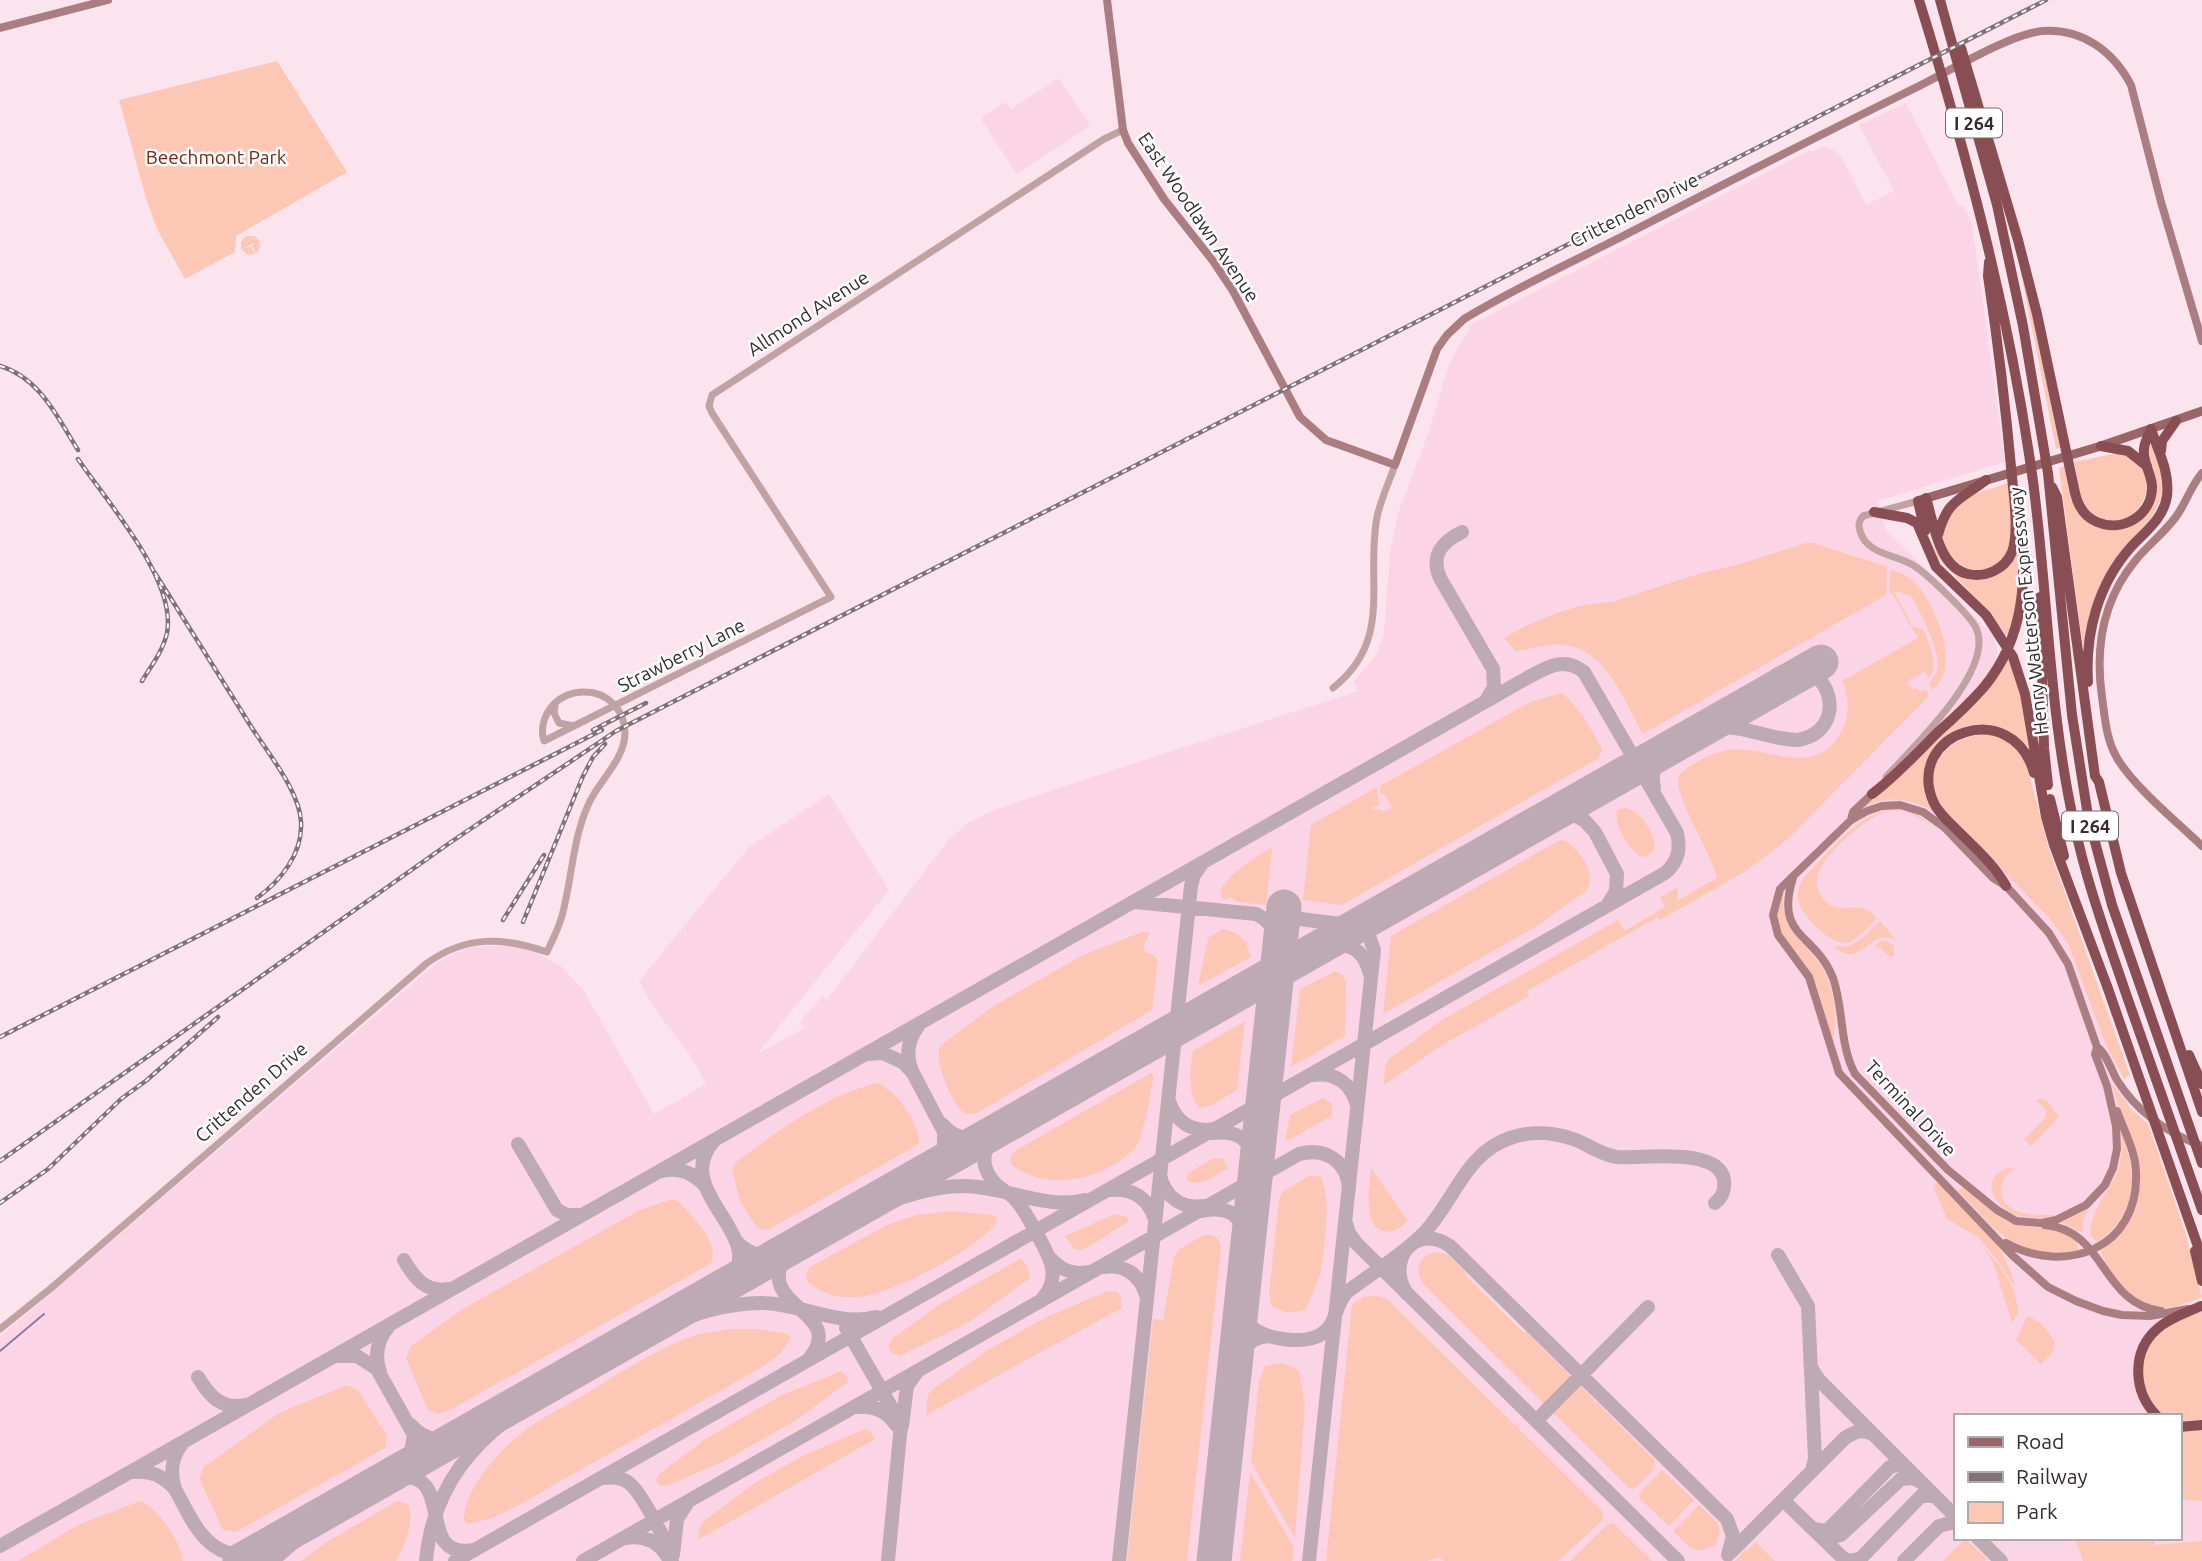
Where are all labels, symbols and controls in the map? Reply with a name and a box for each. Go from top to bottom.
road number: I 264 [1946,109,2002,138]
street label: East Woodlawn Avenue [1134,128,1264,306]
park label: Beechmont Park [146,146,287,168]
street label: Crittenden Drive [1566,168,1702,252]
street label: Allmond Avenue [743,266,873,360]
street label: Henry Watterson Expressway [2004,486,2052,736]
street label: Strawberry Lane [614,613,748,697]
road number: I 264 [2062,812,2118,840]
street label: Crittenden Drive [190,1037,312,1147]
street label: Terminal Drive [1861,1055,1961,1161]
legend [1954,1414,2181,1540]
text: Road [2016,1429,2064,1453]
text: Railway [2016,1464,2088,1488]
text: Park [2016,1499,2058,1523]

